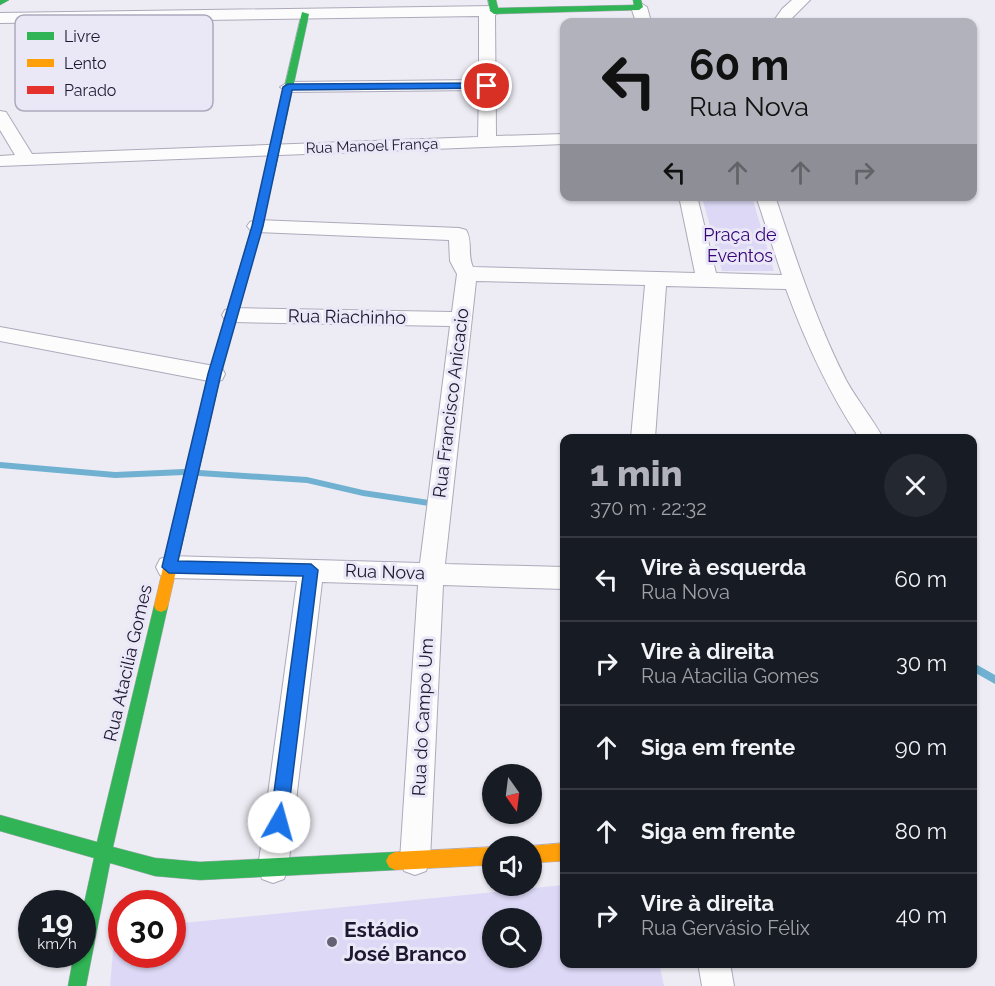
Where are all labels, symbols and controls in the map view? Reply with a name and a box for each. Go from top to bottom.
legend [15,15,213,111]
text: Livre [64,27,100,46]
text: 60 m [689,41,789,90]
icon: left [590,42,668,120]
text: Lento [64,54,107,73]
pin [461,60,512,111]
icon: arrive [470,69,503,102]
text: Parado [64,81,116,100]
text: Rua Nova [689,91,809,122]
street label: Rua Manoel França [305,135,439,157]
icon: left [658,156,691,189]
icon: ahead [721,156,754,189]
icon: ahead [784,156,817,189]
icon: right [847,156,880,189]
park label: Praça de Eventos [703,224,777,266]
street label: Rua Riachinho [288,305,407,328]
street label: Rua Francisco Anicacio [428,307,473,499]
text: 1 min [590,452,682,494]
button: close [884,454,947,517]
text: 370 m · 22:32 [590,496,707,520]
text: Vire à esquerda [641,554,806,580]
street label: Rua Nova [345,560,425,583]
icon: left [590,563,623,596]
text: 60 m [894,566,947,592]
text: Rua Nova [641,580,730,604]
street label: Rua Atacilia Gomes [99,582,156,743]
street label: Rua do Campo Um [408,637,437,797]
text: Vire à direita [641,638,774,664]
icon: right [590,647,623,680]
text: 30 m [896,650,947,676]
text: Rua Atacilia Gomes [641,664,819,688]
icon: ahead [590,731,623,764]
text: Siga em frente [641,734,795,760]
text: 90 m [895,734,947,760]
north arrow [482,764,542,824]
map controls [482,764,542,968]
position arrow [247,790,311,854]
icon: ahead [590,815,623,848]
text: Siga em frente [641,818,795,844]
text: 80 m [895,818,947,844]
button: sound [482,836,542,896]
speed limit sign: 30 [108,890,186,968]
text: Vire à direita [641,890,774,916]
icon: right [590,899,623,932]
text: 40 m [896,902,947,928]
text: 19 [41,904,73,939]
button: search [482,908,542,968]
text: Rua Gervásio Félix [641,916,810,940]
place label: Estádio José Branco [344,917,467,966]
text: km/h [37,935,77,953]
marker: Estádio José Branco [325,935,339,949]

